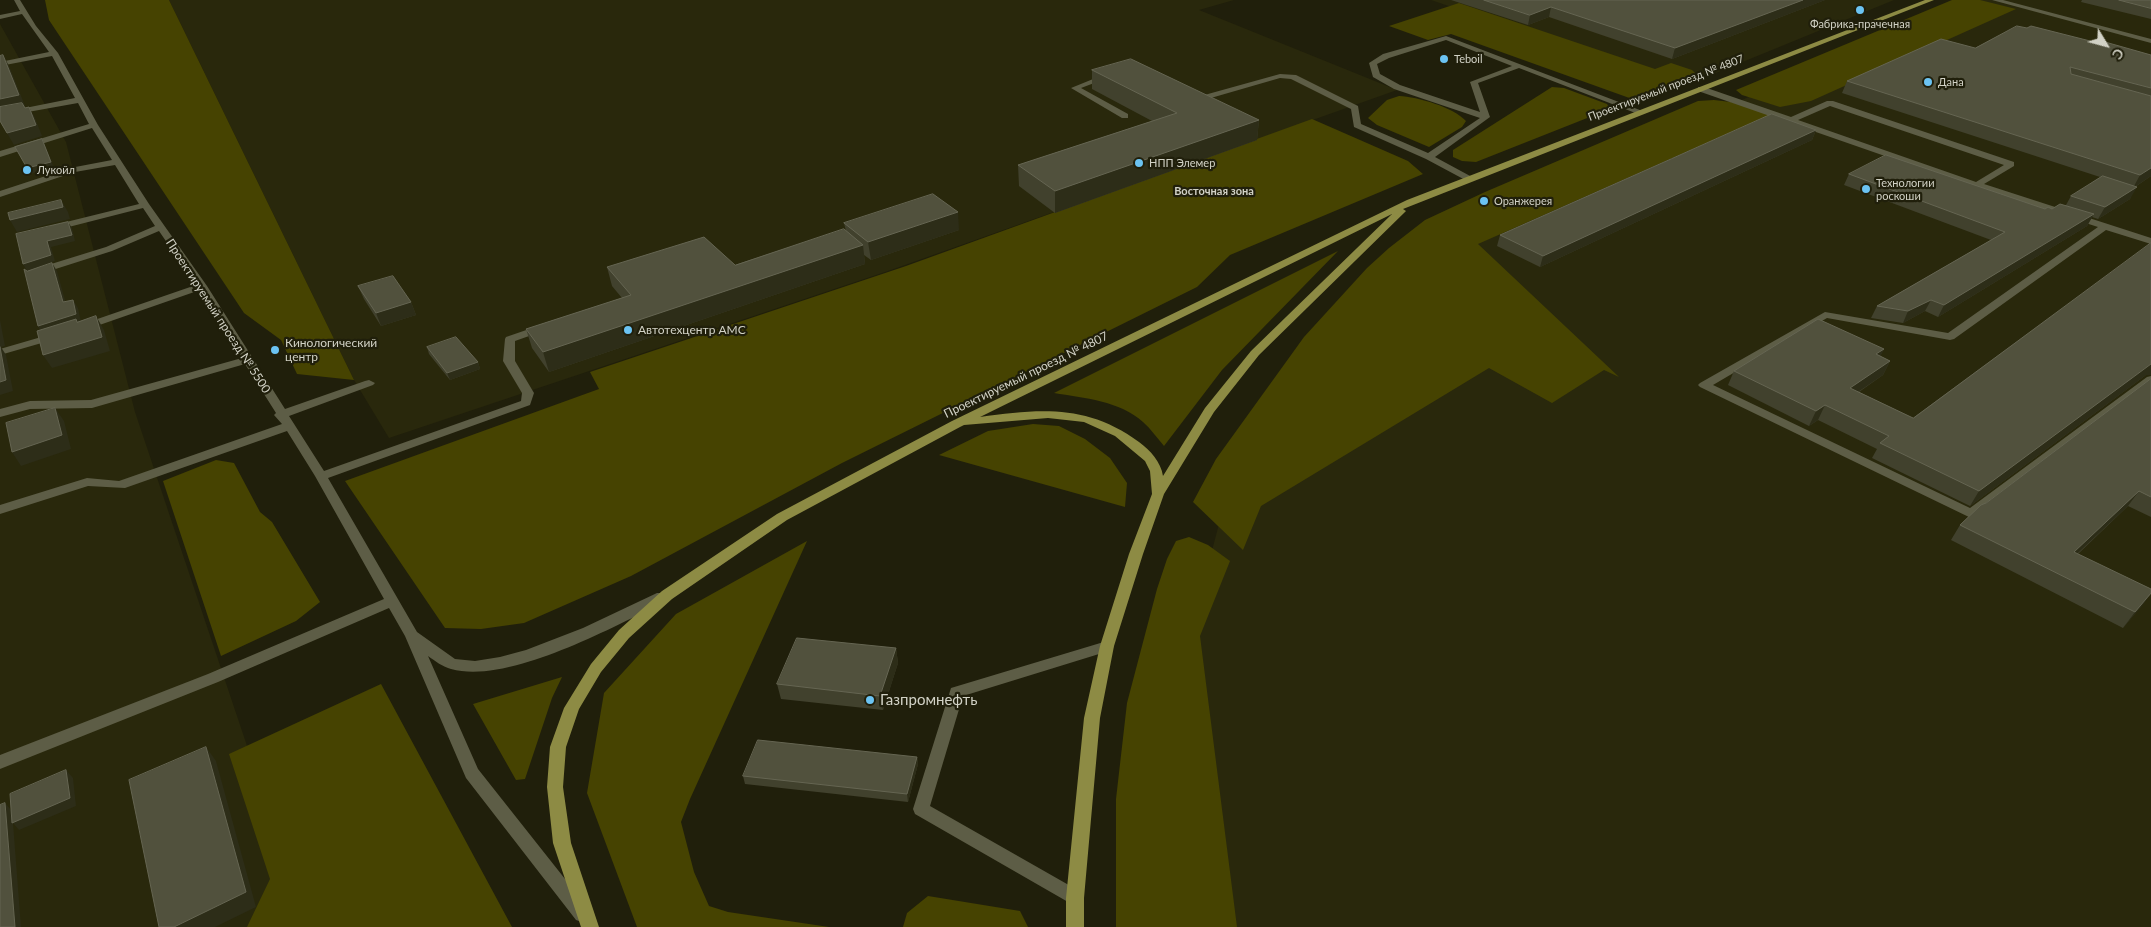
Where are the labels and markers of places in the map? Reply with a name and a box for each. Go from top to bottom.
marker: Фабрика-прачечная [1854,4,1866,16]
place label: Фабрика-прачечная [1810,17,1910,31]
place label: Teboil [1454,52,1483,66]
marker: Teboil [1438,53,1450,65]
place label: Дана [1938,75,1964,89]
marker: Дана [1922,76,1934,88]
place label: НПП Элемер [1149,156,1215,170]
marker: НПП Элемер [1133,157,1145,169]
place label: Лукойл [37,163,75,177]
marker: Лукойл [21,164,33,176]
place label: Технологии роскоши [1876,176,1935,202]
marker: Технологии роскоши [1860,183,1872,195]
place label: Оранжерея [1494,194,1552,208]
marker: Оранжерея [1478,195,1490,207]
place label: Автотехцентр АМС [638,323,746,337]
marker: Автотехцентр АМС [622,324,634,336]
place label: Кинологический центр [285,336,377,364]
marker: Кинологический центр [269,344,281,356]
place label: Газпромнефть [880,691,977,709]
marker: Газпромнефть [864,694,876,706]

